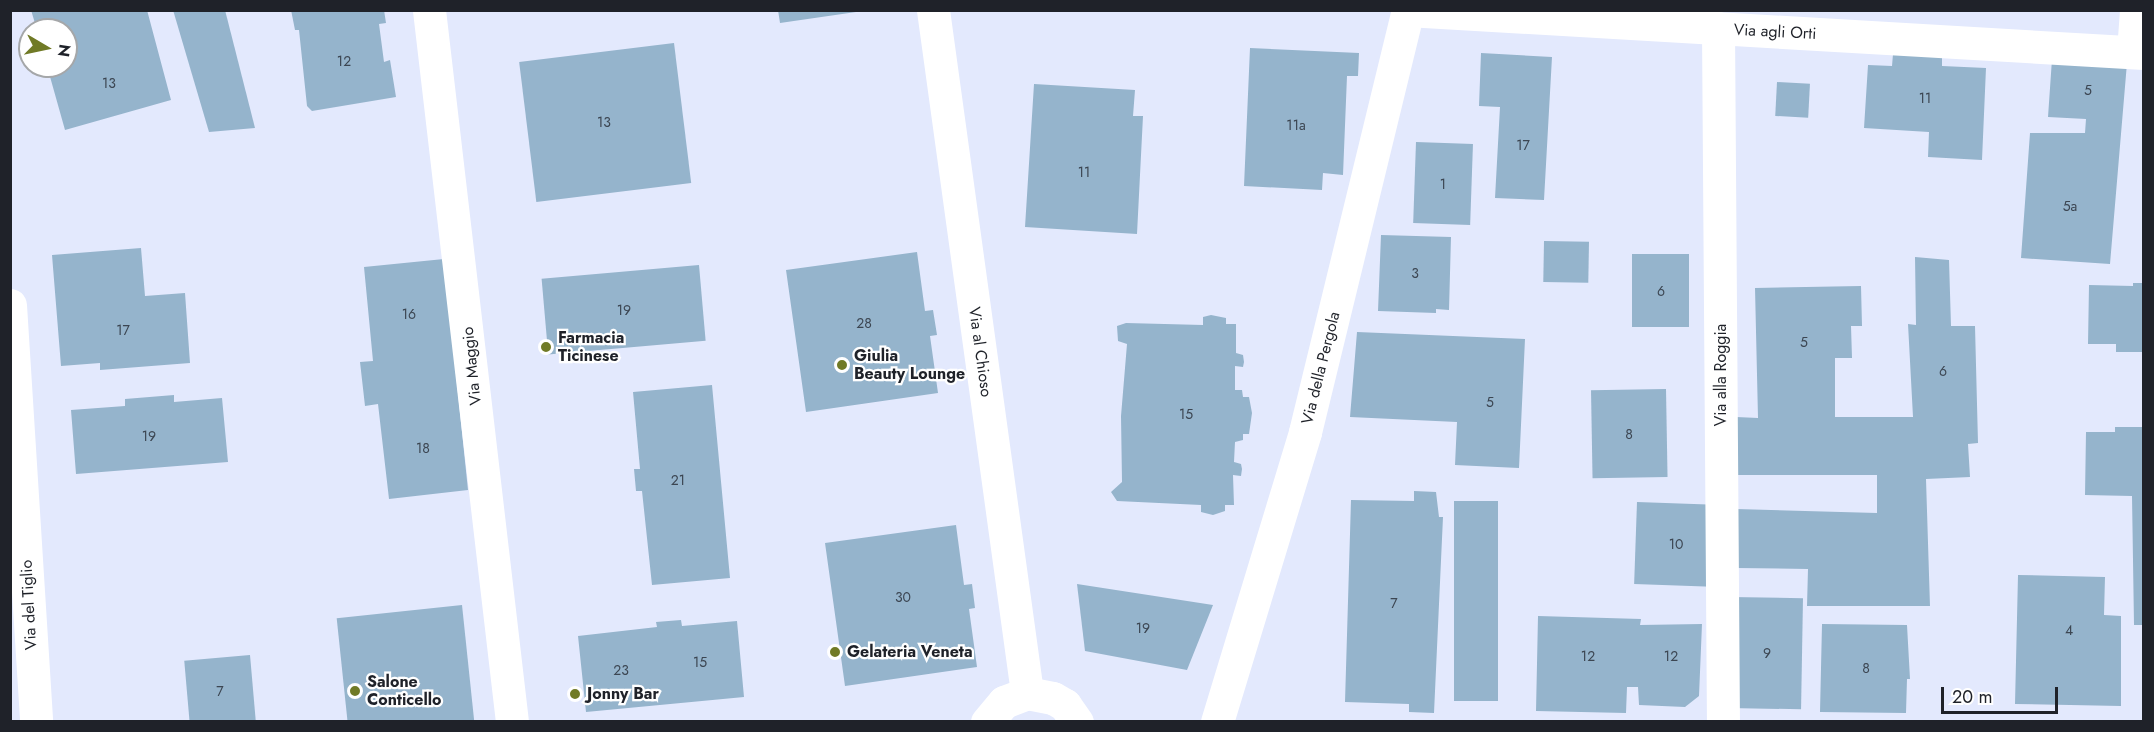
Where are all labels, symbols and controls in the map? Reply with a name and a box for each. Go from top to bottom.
north arrow [18,18,78,78]
street label: Via agli Orti [1733,20,1817,44]
text: N [52,43,77,59]
house number: 12 [337,53,351,69]
house number: 13 [102,75,116,91]
house number: 5 [2084,82,2092,98]
house number: 11 [1919,90,1931,106]
house number: 13 [597,114,611,130]
house number: 11a [1286,117,1306,133]
house number: 17 [1516,137,1530,153]
house number: 11 [1078,164,1090,180]
house number: 1 [1440,176,1446,192]
house number: 5a [2063,198,2077,214]
house number: 3 [1411,265,1419,281]
house number: 6 [1657,283,1665,299]
house number: 19 [617,302,631,318]
house number: 16 [402,306,416,322]
street label: Via al Chioso [964,306,996,398]
street label: Via della Pergola [1298,310,1344,426]
house number: 28 [856,315,872,331]
house number: 17 [116,322,130,338]
street label: Via alla Roggia [1711,324,1731,426]
street label: Via Maggio [458,326,486,406]
place label: Farmacia Ticinese [558,328,624,366]
house number: 5 [1800,334,1808,350]
marker: Farmacia Ticinese [539,340,553,354]
place label: Giulia Beauty Lounge [854,346,965,384]
marker: Giulia Beauty Lounge [835,358,849,372]
house number: 6 [1939,363,1947,379]
house number: 5 [1486,394,1494,410]
house number: 15 [1179,406,1193,422]
house number: 8 [1625,426,1633,442]
house number: 19 [142,428,156,444]
house number: 18 [416,440,430,456]
house number: 21 [671,472,685,488]
house number: 10 [1669,536,1683,552]
street label: Via del Tiglio [17,559,41,651]
house number: 30 [895,589,911,605]
house number: 7 [1390,595,1398,611]
house number: 19 [1136,620,1150,636]
house number: 4 [2065,622,2073,638]
place label: Gelateria Veneta [847,642,973,662]
marker: Gelateria Veneta [828,645,842,659]
house number: 9 [1763,645,1771,661]
house number: 12 [1581,648,1595,664]
house number: 12 [1664,648,1678,664]
house number: 15 [693,654,707,670]
house number: 8 [1862,660,1870,676]
house number: 23 [613,662,629,678]
place label: Salone Conticello [367,672,442,710]
scale bar [1944,675,2061,713]
house number: 7 [216,683,224,699]
marker: Salone Conticello [348,684,362,698]
place label: Jonny Bar [587,684,659,704]
text: 20 m [1952,684,1992,710]
marker: Jonny Bar [568,687,582,701]

